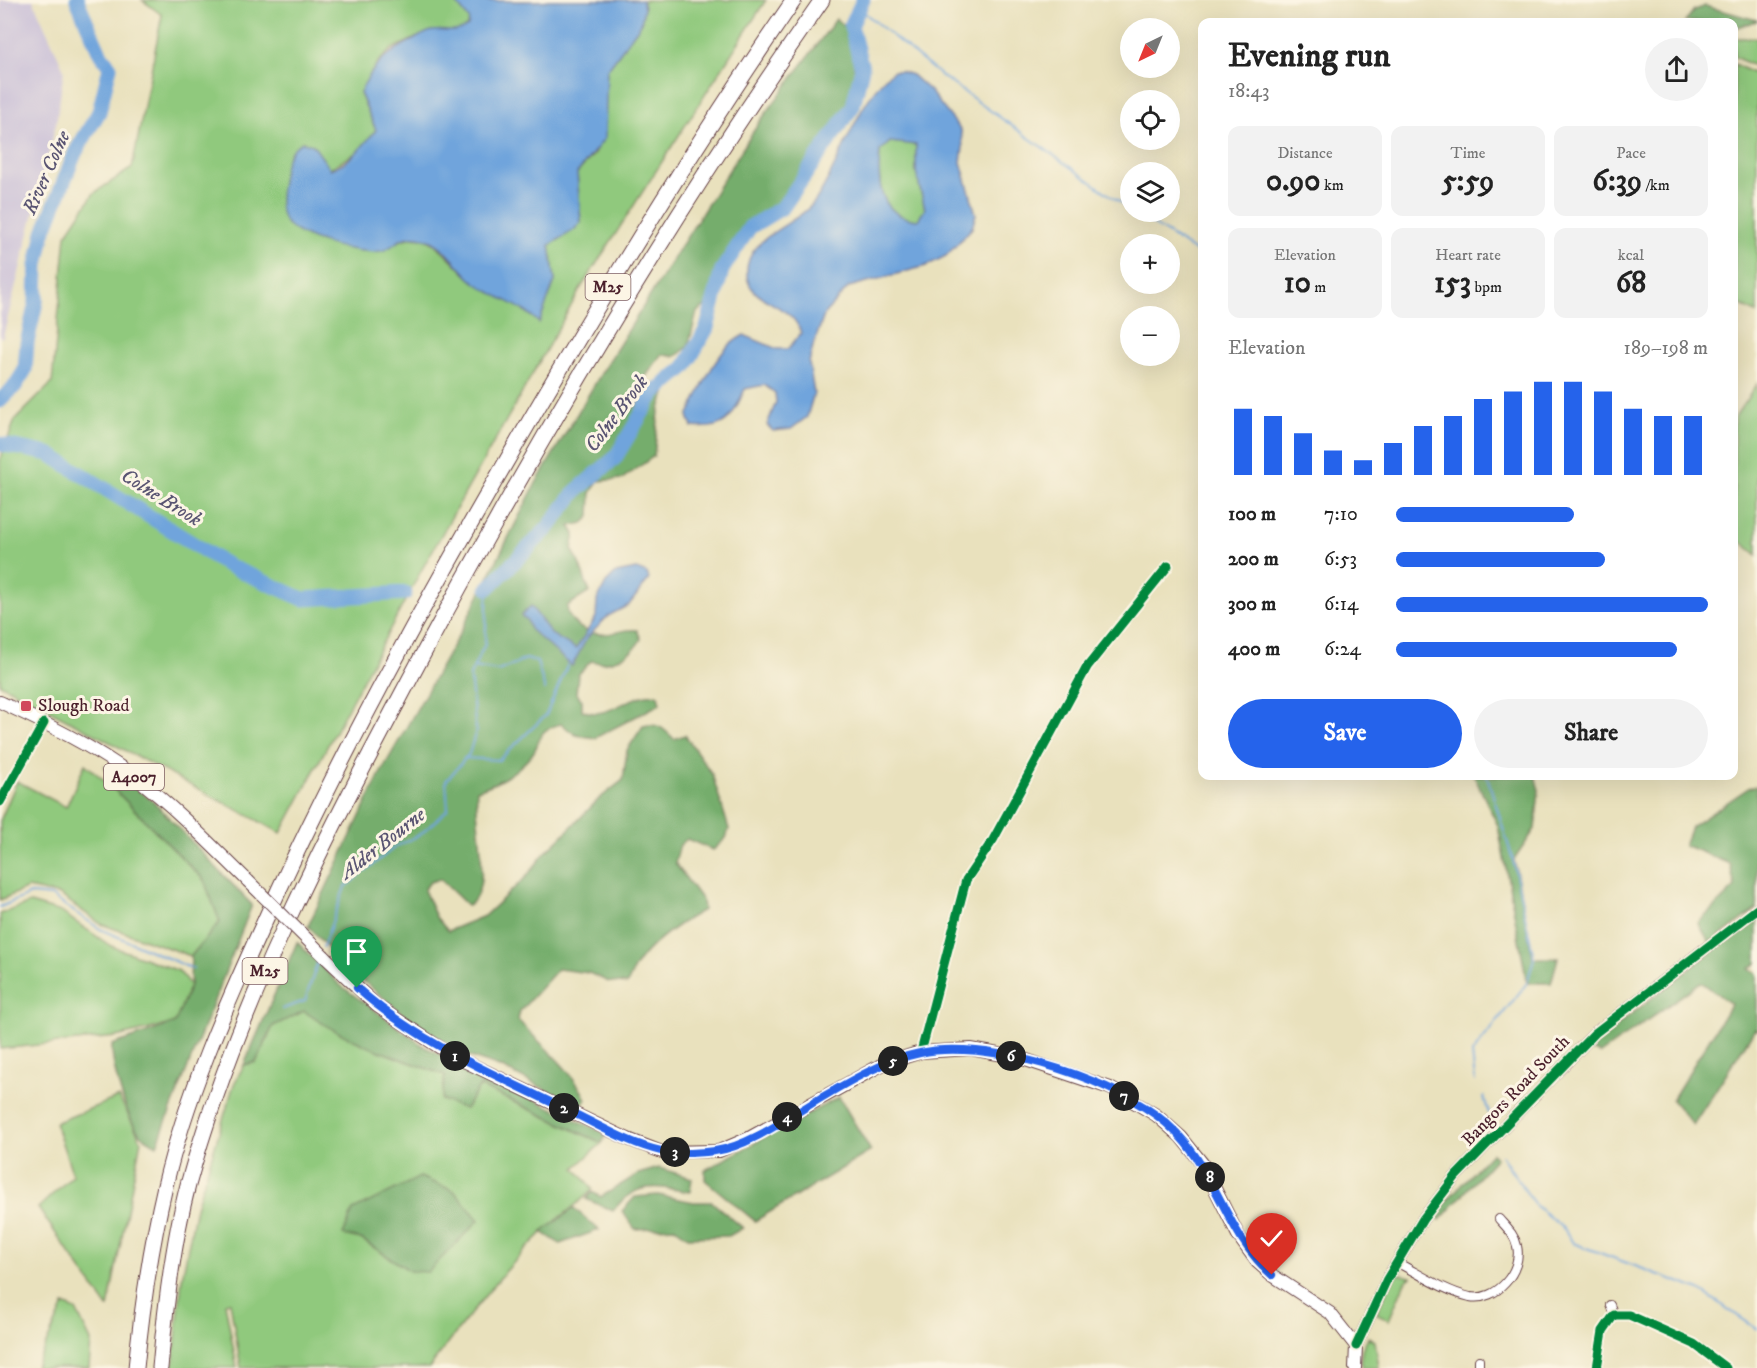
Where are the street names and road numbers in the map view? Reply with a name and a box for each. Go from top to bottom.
road number: M25 [586,274,630,300]
road number: A4007 [104,764,164,790]
road number: M25 [242,958,288,984]
street label: Bangors Road South [1457,1031,1575,1151]

